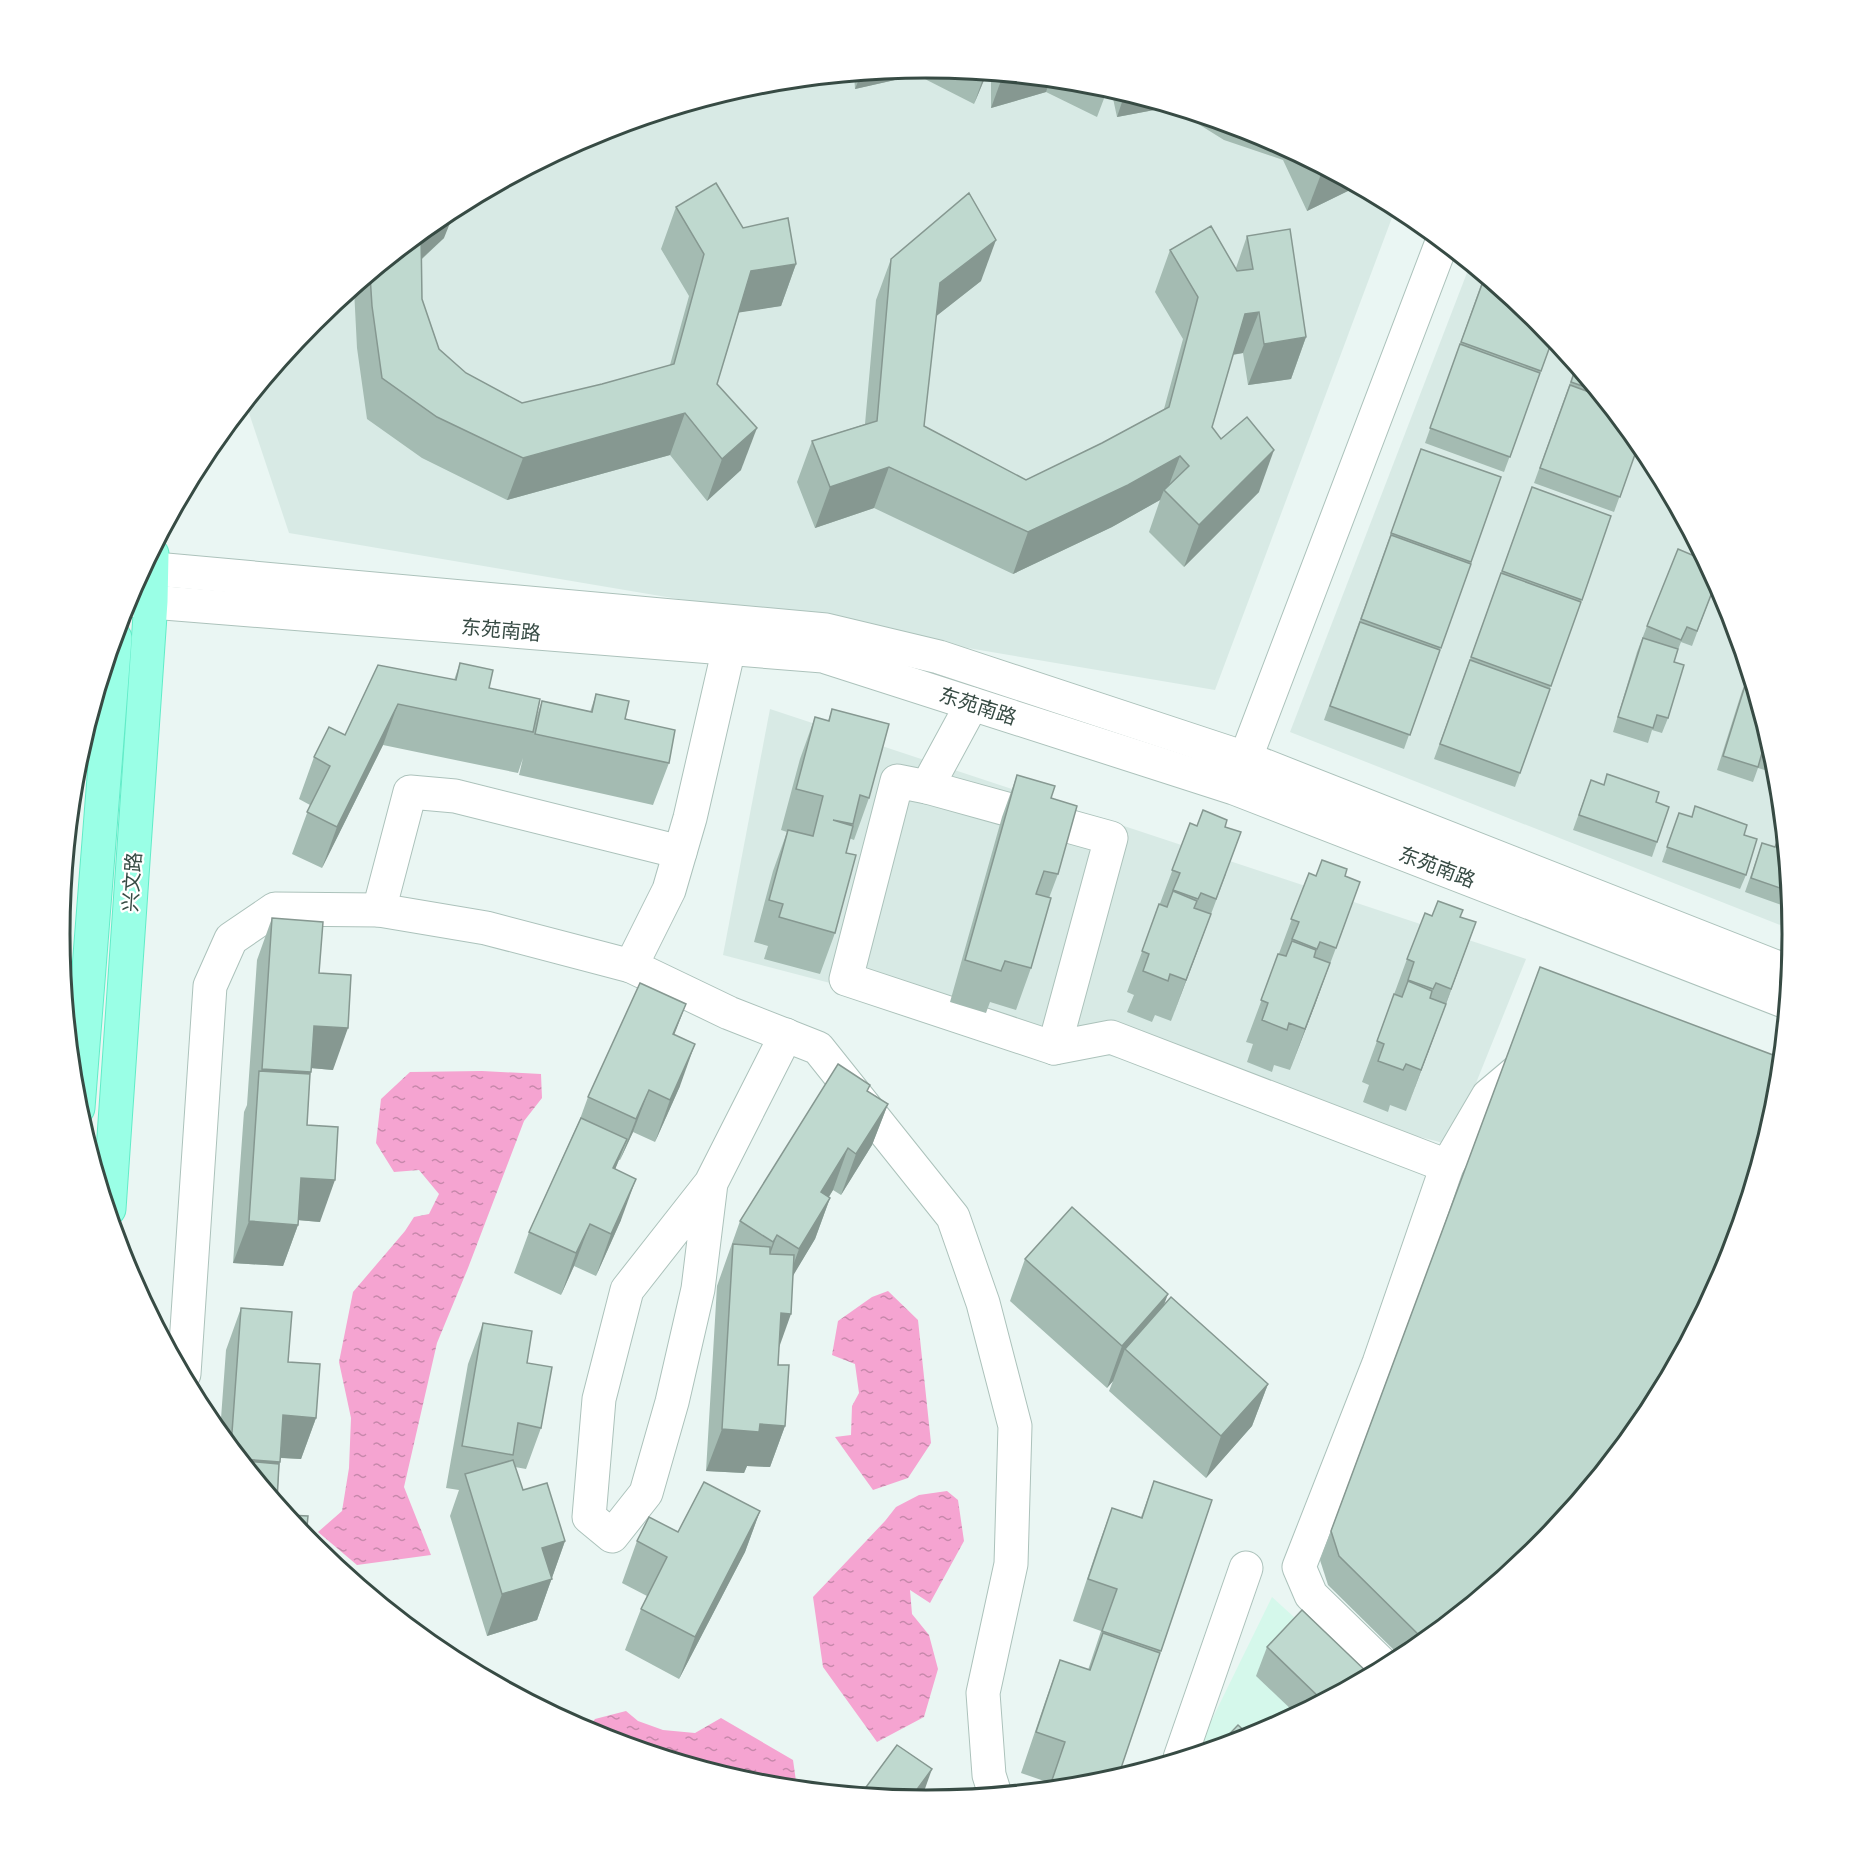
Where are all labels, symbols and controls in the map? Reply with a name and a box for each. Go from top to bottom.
street label: 东苑南路 [460,613,542,646]
street label: 东苑南路 [936,680,1020,731]
street label: 东苑南路 [1395,840,1479,893]
street label: 兴文路 [116,851,147,913]

